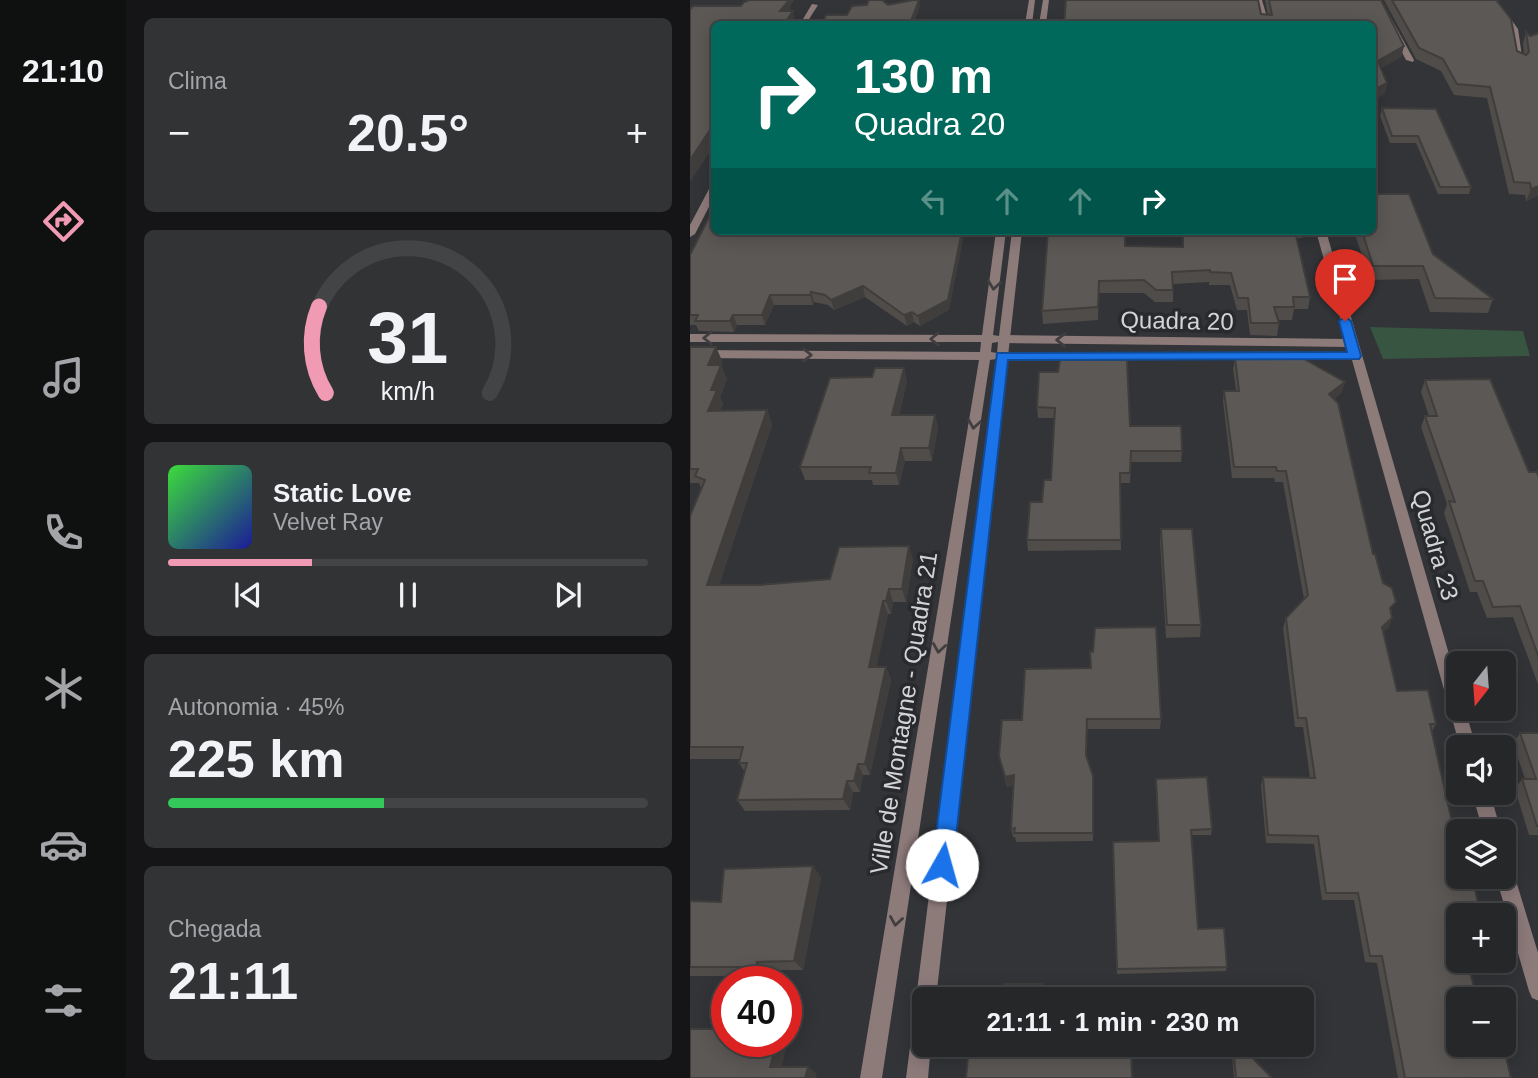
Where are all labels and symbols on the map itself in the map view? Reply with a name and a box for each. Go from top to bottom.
pin [1315,249,1375,321]
one-way arrow [987,279,1002,291]
street label: Quadra 20 [1120,306,1234,335]
one-way arrow [702,330,713,346]
one-way arrow [930,331,940,347]
one-way arrow [1055,332,1065,348]
one-way arrow [802,347,813,363]
one-way arrow [967,418,982,429]
street label: Quadra 23 [1407,487,1464,603]
street label: Ville de Montagne - Quadra 21 [865,550,942,876]
one-way arrow [932,642,947,654]
north arrow [1446,651,1516,721]
position arrow [905,828,979,902]
one-way arrow [889,916,904,927]
speed limit sign: 40 [711,966,802,1057]

